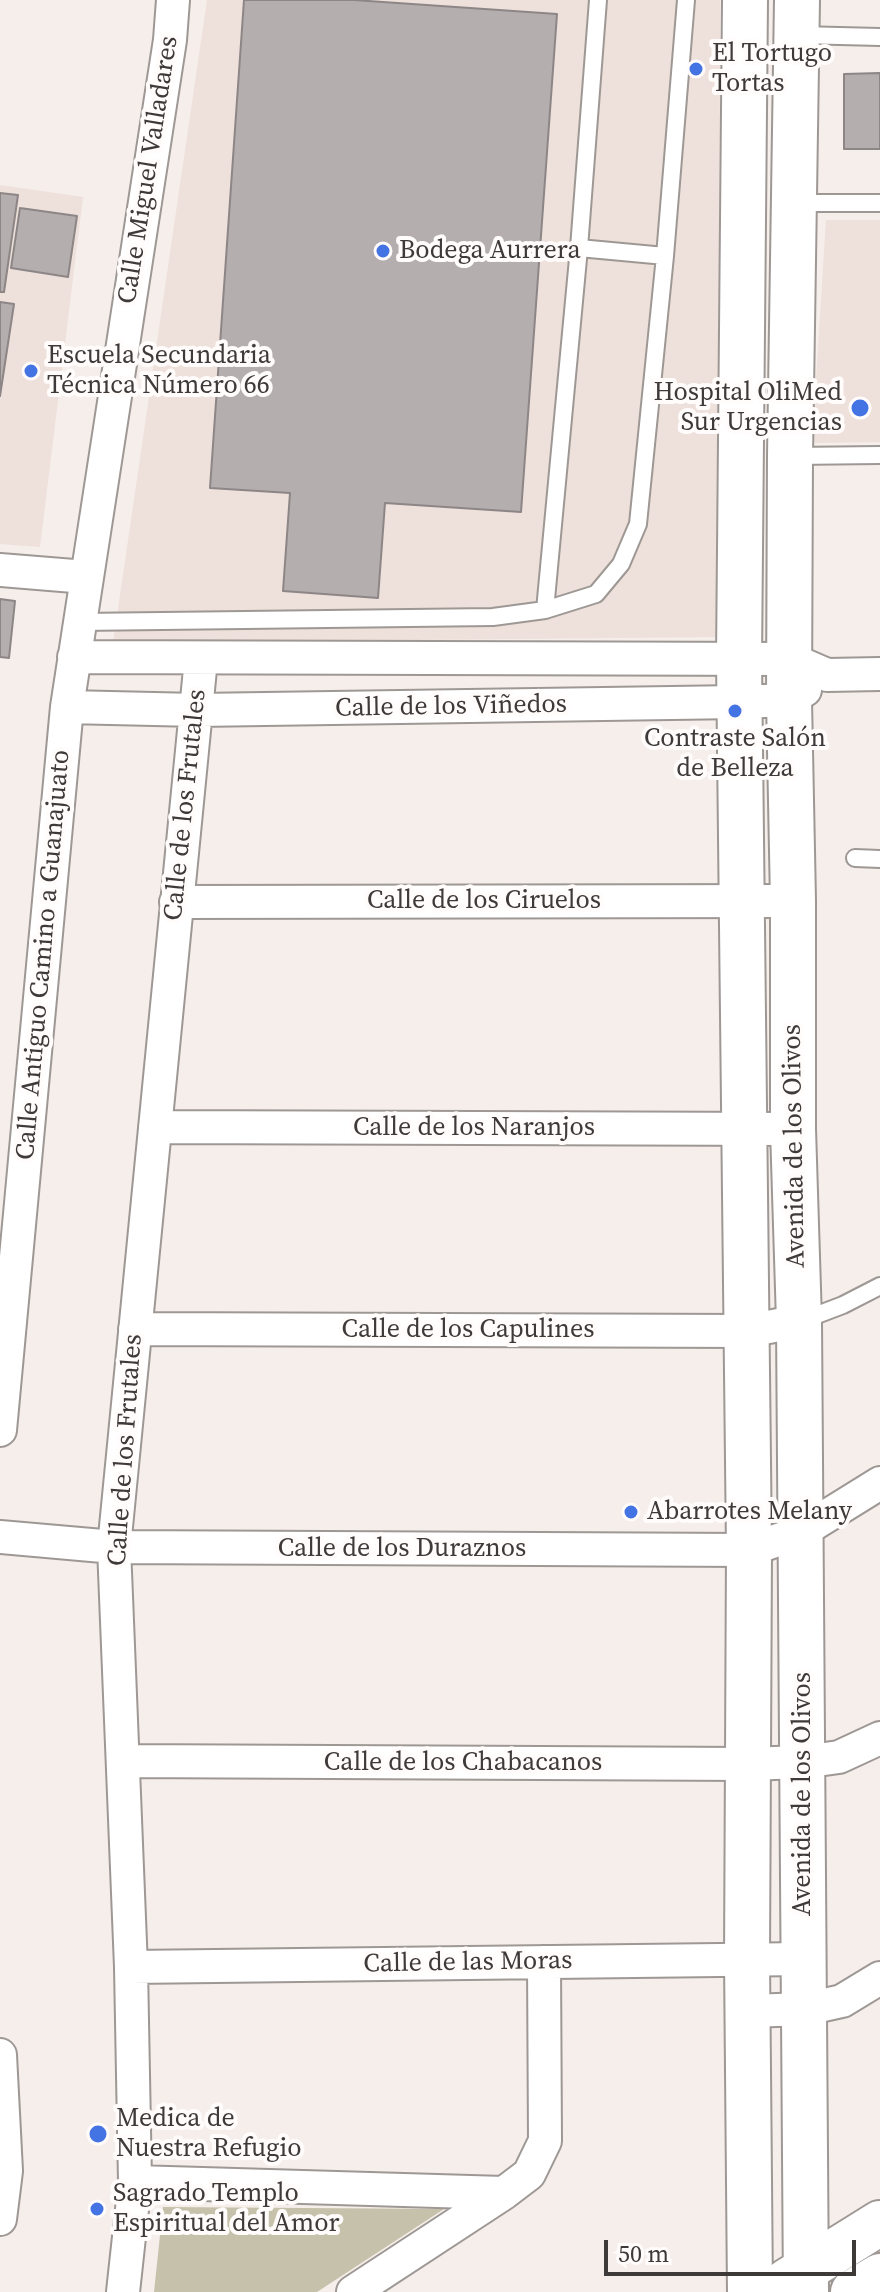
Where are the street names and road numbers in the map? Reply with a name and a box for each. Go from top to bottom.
street label: Calle Miguel Valladares [112,34,186,306]
street label: Calle de los Frutales [158,688,214,922]
street label: Calle de los Viñedos [335,689,567,725]
street label: Calle Antiguo Camino a Guanajuato [11,749,77,1161]
street label: Calle de los Ciruelos [367,885,601,917]
street label: Avenida de los Olivos [777,1024,813,1268]
street label: Calle de los Naranjos [353,1112,595,1144]
street label: Calle de los Capulines [342,1314,594,1346]
street label: Calle de los Frutales [102,1333,150,1567]
street label: Calle de los Duraznos [278,1533,526,1565]
street label: Avenida de los Olivos [787,1672,819,1916]
street label: Calle de los Chabacanos [324,1747,602,1779]
street label: Calle de las Moras [363,1946,573,1980]

